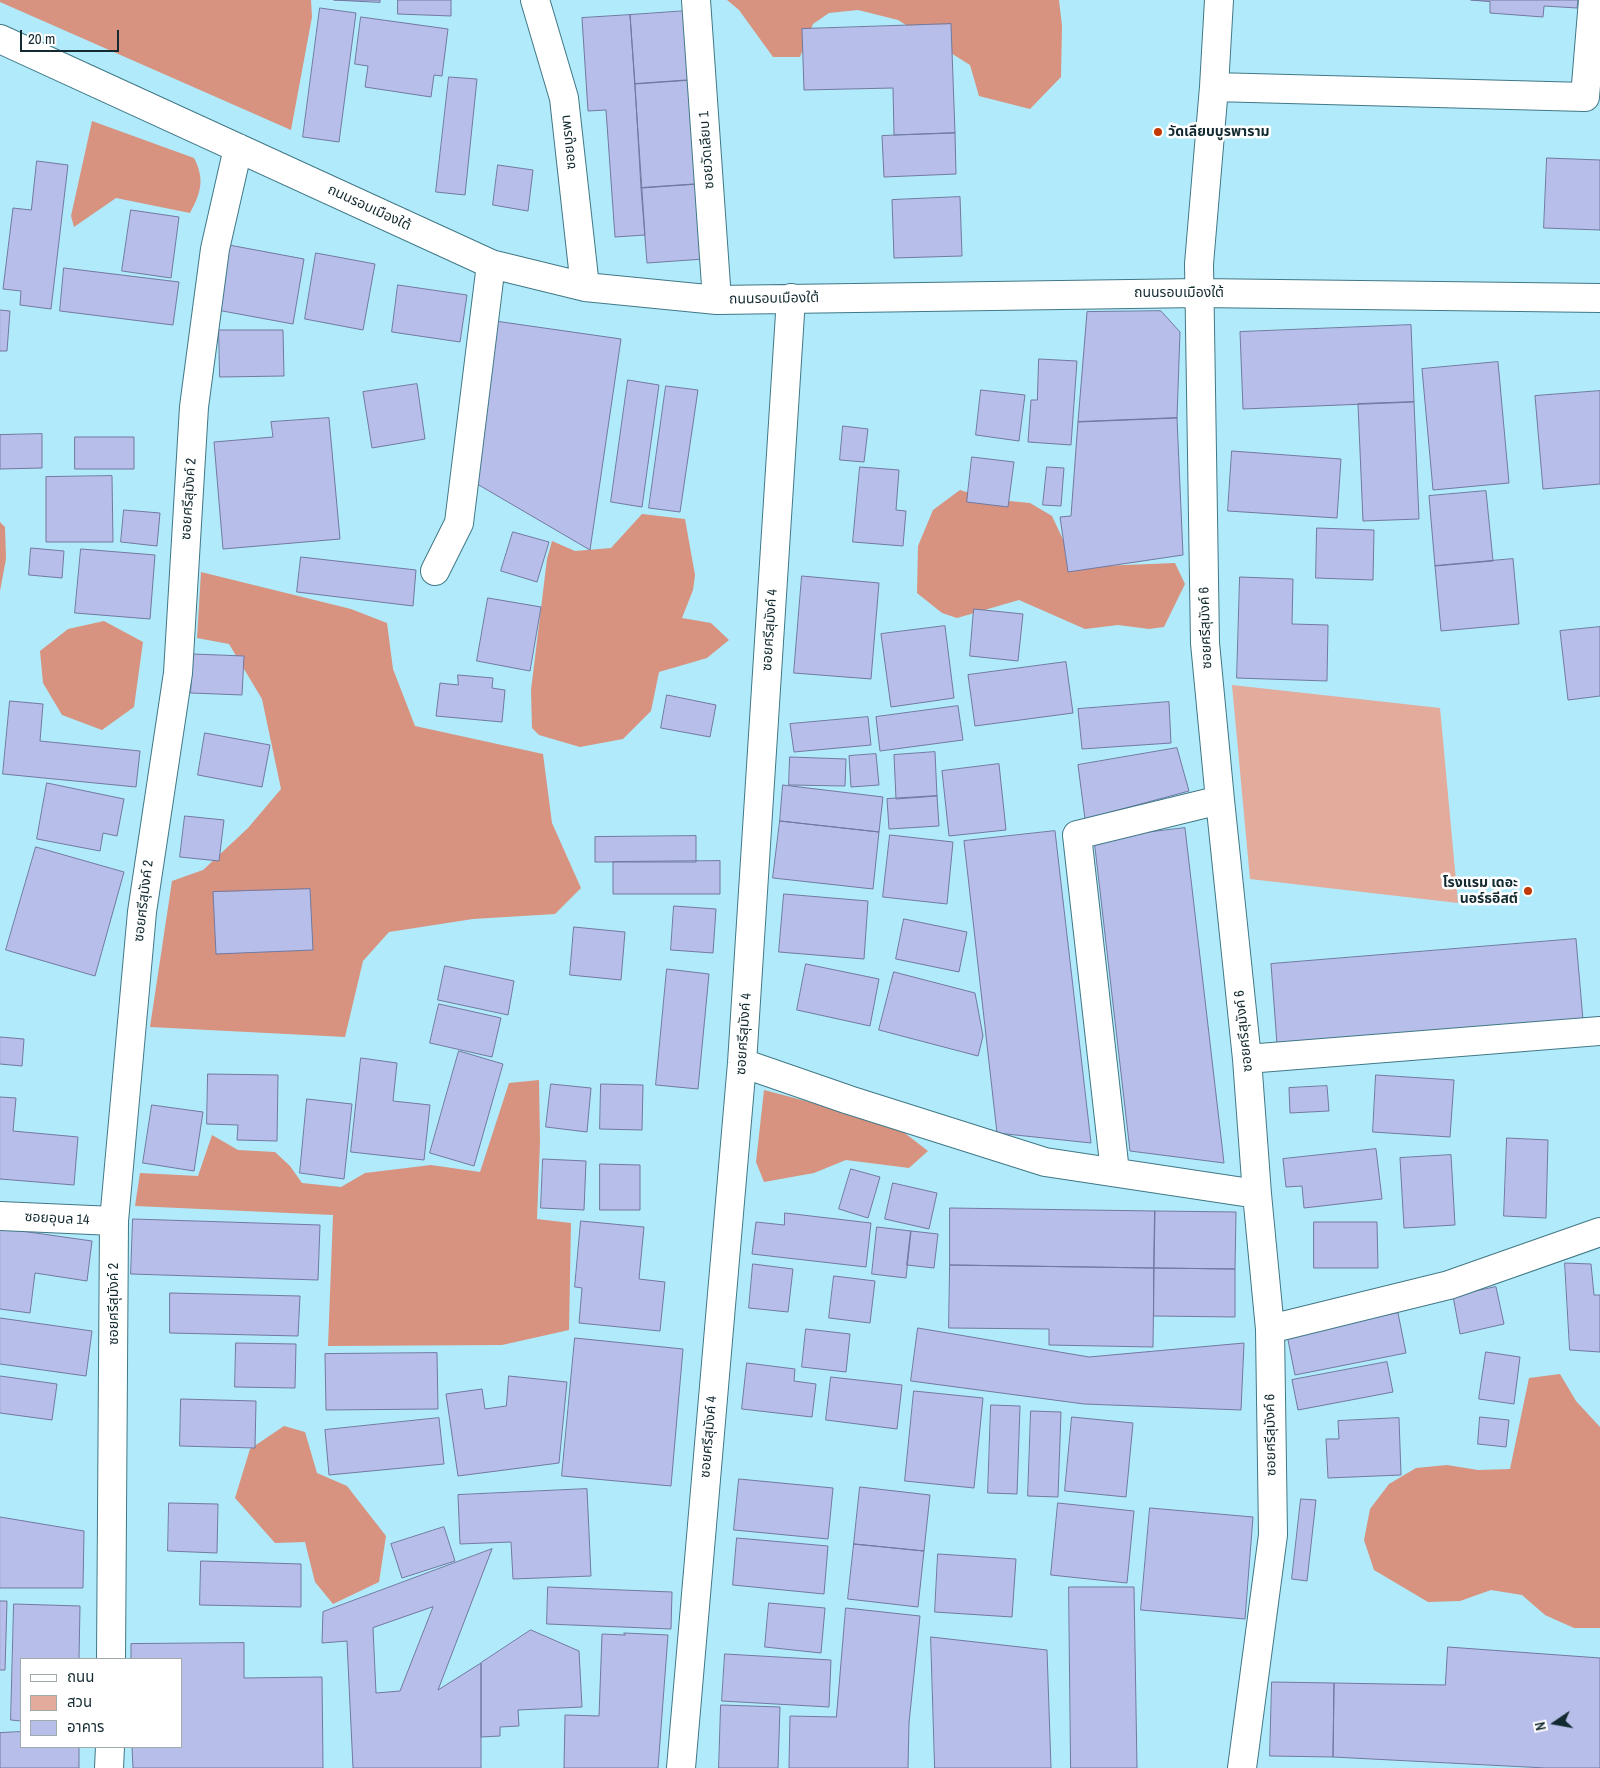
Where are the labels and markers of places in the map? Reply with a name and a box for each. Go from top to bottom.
place label: วัดเลียบบูรพาราม [1168,124,1270,140]
marker: วัดเลียบบูรพาราม [1152,126,1164,138]
place label: โรงแรม เดอะ นอร์ธอีสต์ [1443,875,1518,908]
marker: โรงแรม เดอะ นอร์ธอีสต์ [1522,885,1534,897]

